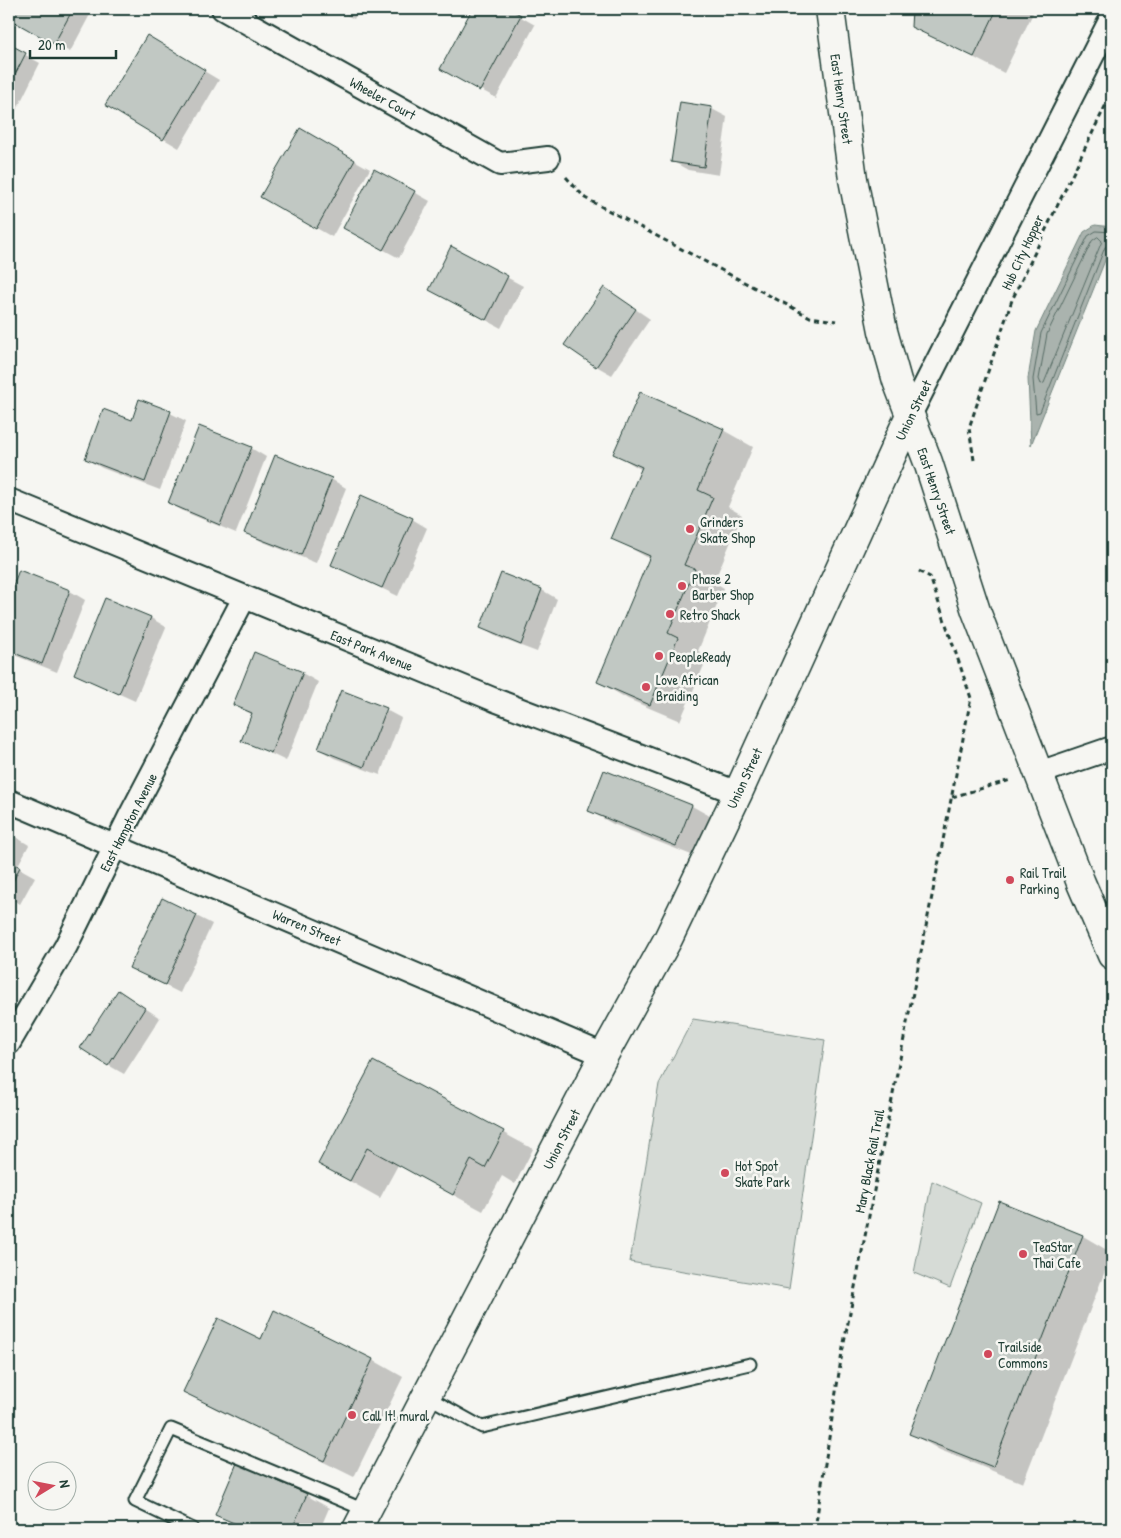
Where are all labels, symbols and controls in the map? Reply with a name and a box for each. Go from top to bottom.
scale bar [30,28,116,60]
text: 20 m [38,34,65,55]
street label: East Henry Street [825,53,858,146]
street label: Wheeler Court [347,72,420,124]
street label: Hub City Hopper [996,211,1049,293]
street label: Union Street [890,376,936,443]
street label: East Henry Street [912,445,961,537]
place label: Grinders Skate Shop [700,512,755,548]
marker: Grinders Skate Shop [684,523,696,535]
place label: Phase 2 Barber Shop [692,569,754,605]
marker: Phase 2 Barber Shop [676,580,688,592]
place label: Retro Shack [680,605,740,624]
marker: Retro Shack [664,608,676,620]
street label: East Park Avenue [328,625,416,675]
place label: PeopleReady [669,647,731,667]
marker: PeopleReady [653,650,665,662]
place label: Love African Braiding [656,670,719,706]
marker: Love African Braiding [640,681,652,693]
street label: Union Street [722,744,766,811]
street label: East Hampton Avenue [95,769,162,875]
place label: Rail Trail Parking [1020,863,1066,899]
marker: Rail Trail Parking [1004,874,1016,886]
street label: Warren Street [270,904,344,950]
street label: Union Street [538,1106,584,1172]
street label: Mary Black Rail Trail [850,1107,889,1215]
place label: Hot Spot Skate Park [735,1156,790,1191]
marker: Hot Spot Skate Park [719,1167,731,1179]
place label: TeaStar Thai Cafe [1033,1237,1081,1272]
marker: TeaStar Thai Cafe [1017,1248,1029,1260]
place label: Trailside Commons [998,1337,1048,1372]
marker: Trailside Commons [982,1348,994,1360]
place label: Call It! mural [362,1406,429,1425]
marker: Call It! mural [346,1409,358,1421]
north arrow [28,1460,78,1510]
text: N [55,1478,75,1490]

